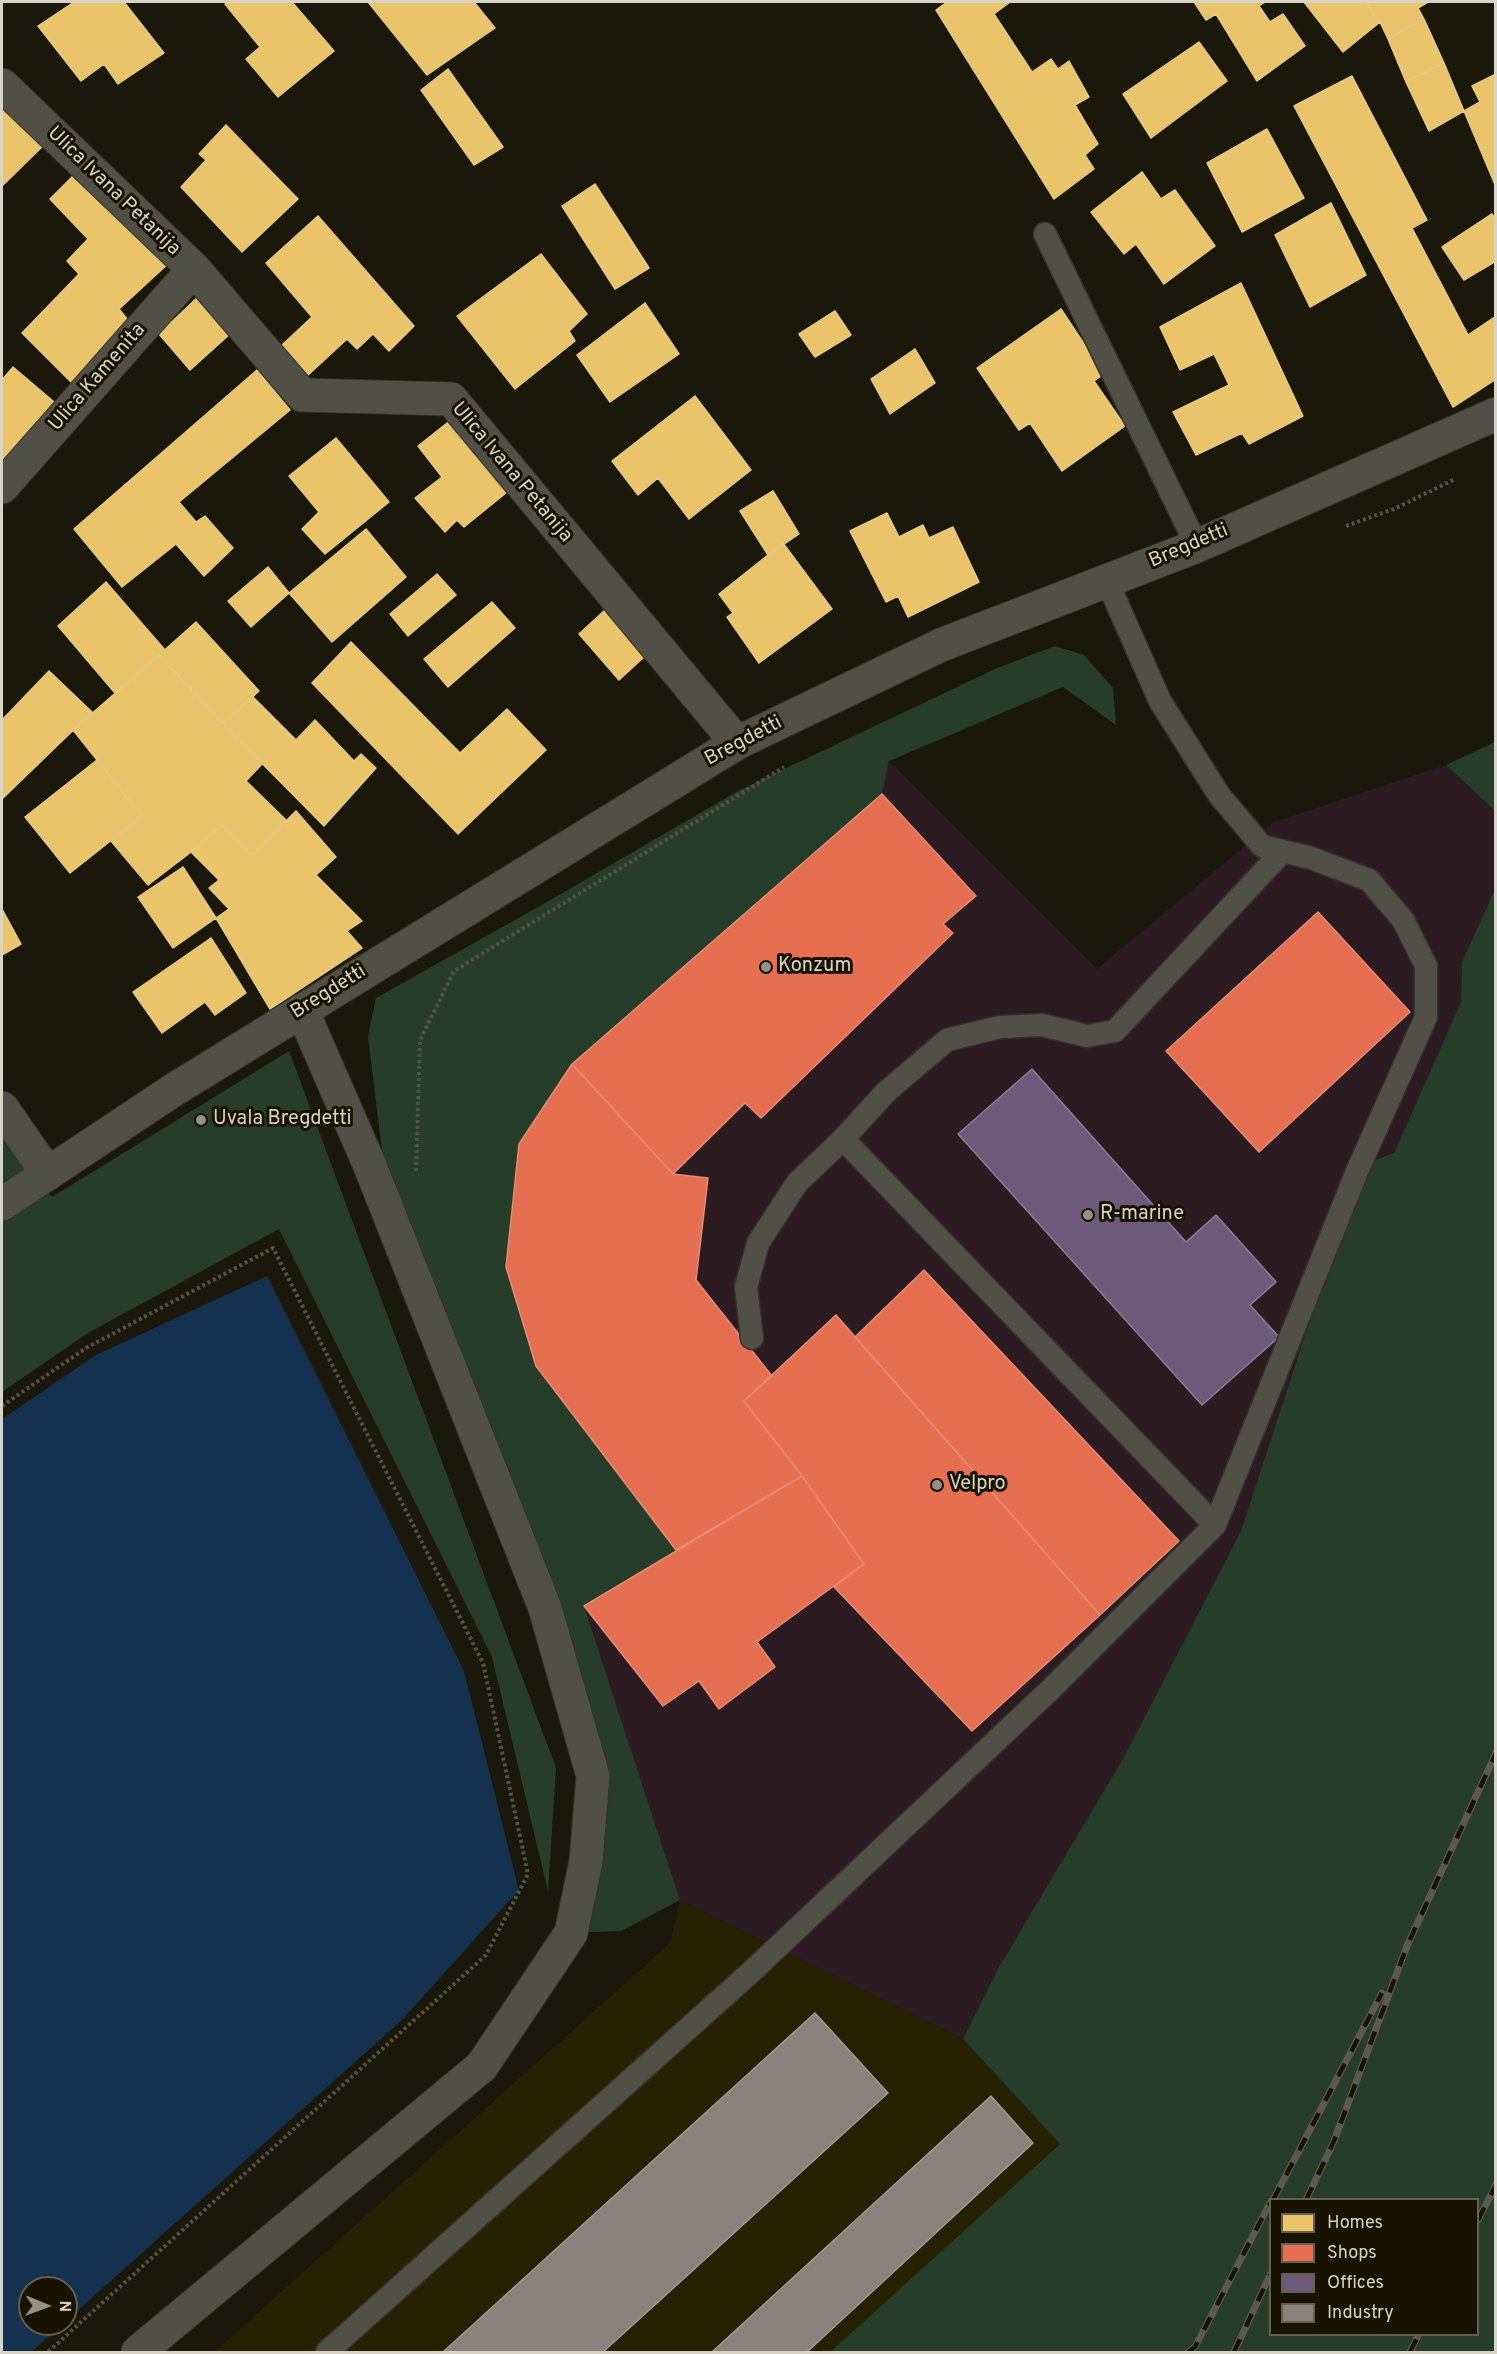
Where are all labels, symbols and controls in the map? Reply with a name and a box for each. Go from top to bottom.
street label: Ulica Ivana Petanija [41,122,185,262]
street label: Ulica Kamenita [45,319,151,437]
street label: Ulica Ivana Petanija [445,398,577,548]
street label: Bregdetti [1146,520,1232,574]
street label: Bregdetti [701,712,787,772]
place label: Konzum [778,955,851,979]
marker: Konzum [759,960,773,974]
street label: Bregdetti [287,961,371,1025]
place label: Uvala Bregdetti [213,1108,352,1132]
marker: Uvala Bregdetti [194,1113,208,1127]
place label: R-marine [1100,1203,1184,1227]
marker: R-marine [1081,1208,1095,1222]
place label: Velpro [949,1473,1006,1497]
marker: Velpro [930,1478,944,1492]
legend [1269,2198,1479,2336]
text: Homes [1327,2212,1383,2235]
text: Shops [1327,2242,1377,2265]
text: Offices [1327,2272,1384,2295]
north arrow [18,2276,78,2336]
text: N [54,2300,74,2312]
text: Industry [1327,2302,1394,2325]

